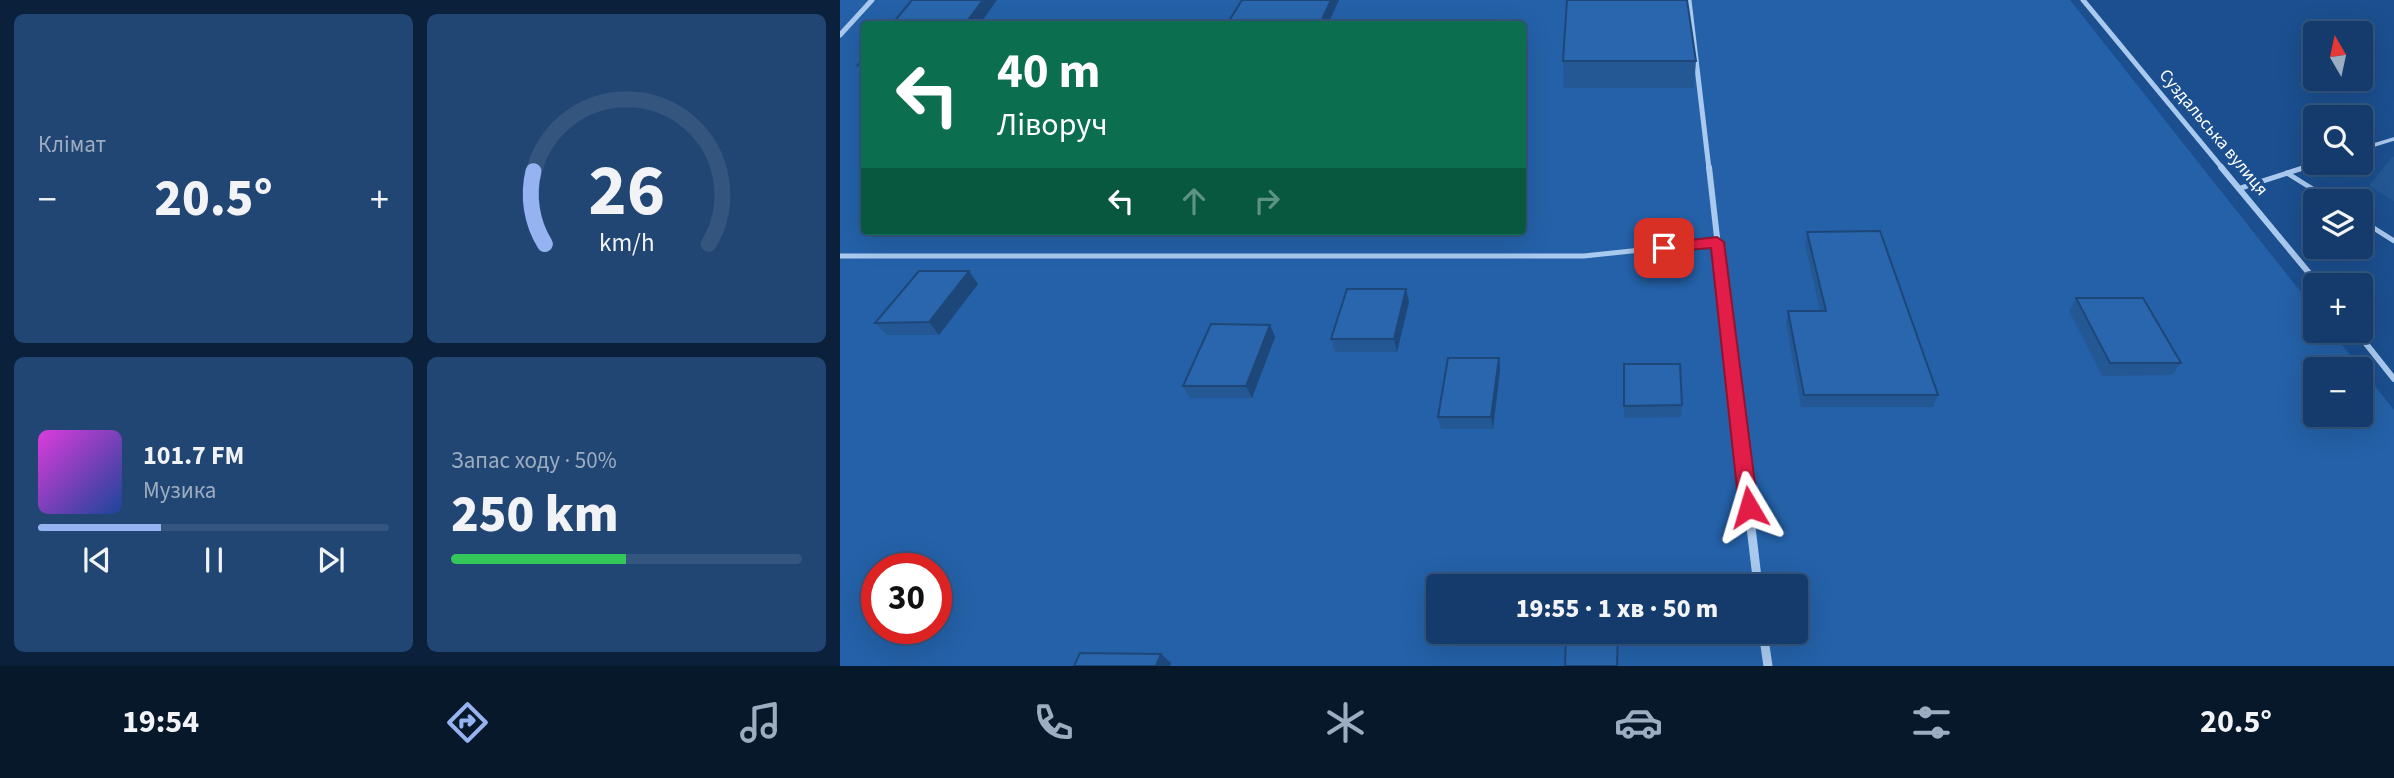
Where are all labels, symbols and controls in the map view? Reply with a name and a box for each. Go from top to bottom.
north arrow [2303,21,2373,91]
map controls [2303,21,2373,427]
text: 40 m [997,37,1101,107]
icon: left [882,49,973,140]
street label: Суздальська вулиця [2153,64,2274,201]
text: Ліворуч [997,102,1108,148]
button: search [2303,105,2373,175]
text: Клімат [38,128,106,161]
text: 26 [588,140,665,244]
text: 20.5° [154,162,273,236]
text: − [38,173,57,227]
text: + [370,173,389,227]
icon: left [1102,182,1140,220]
icon: ahead [1175,182,1213,220]
icon: right [1248,182,1286,220]
button: layers [2303,189,2373,259]
pin [1634,218,1694,278]
text: km/h [599,225,654,261]
icon: arrive [1645,229,1683,267]
button: + [2303,273,2373,343]
button: − [2303,357,2373,427]
text: 101.7 FM [143,437,244,474]
text: Запас ходу · 50% [451,444,617,477]
position arrow [1712,470,1786,544]
text: Музика [143,474,216,507]
text: 250 km [451,478,619,552]
icon: previous [78,541,116,579]
icon: pause [195,541,233,579]
icon: next [312,541,350,579]
speed limit sign: 30 [861,553,952,644]
text: 19:55 · 1 хв · 50 m [1516,590,1718,627]
icon: directions [443,698,492,747]
icon: music [736,698,785,747]
icon: phone [1029,698,1078,747]
icon: climate [1321,698,1370,747]
icon: car [1614,698,1663,747]
icon: filters [1907,698,1956,747]
text: 19:54 [122,699,199,745]
text: 20.5° [2200,699,2272,745]

